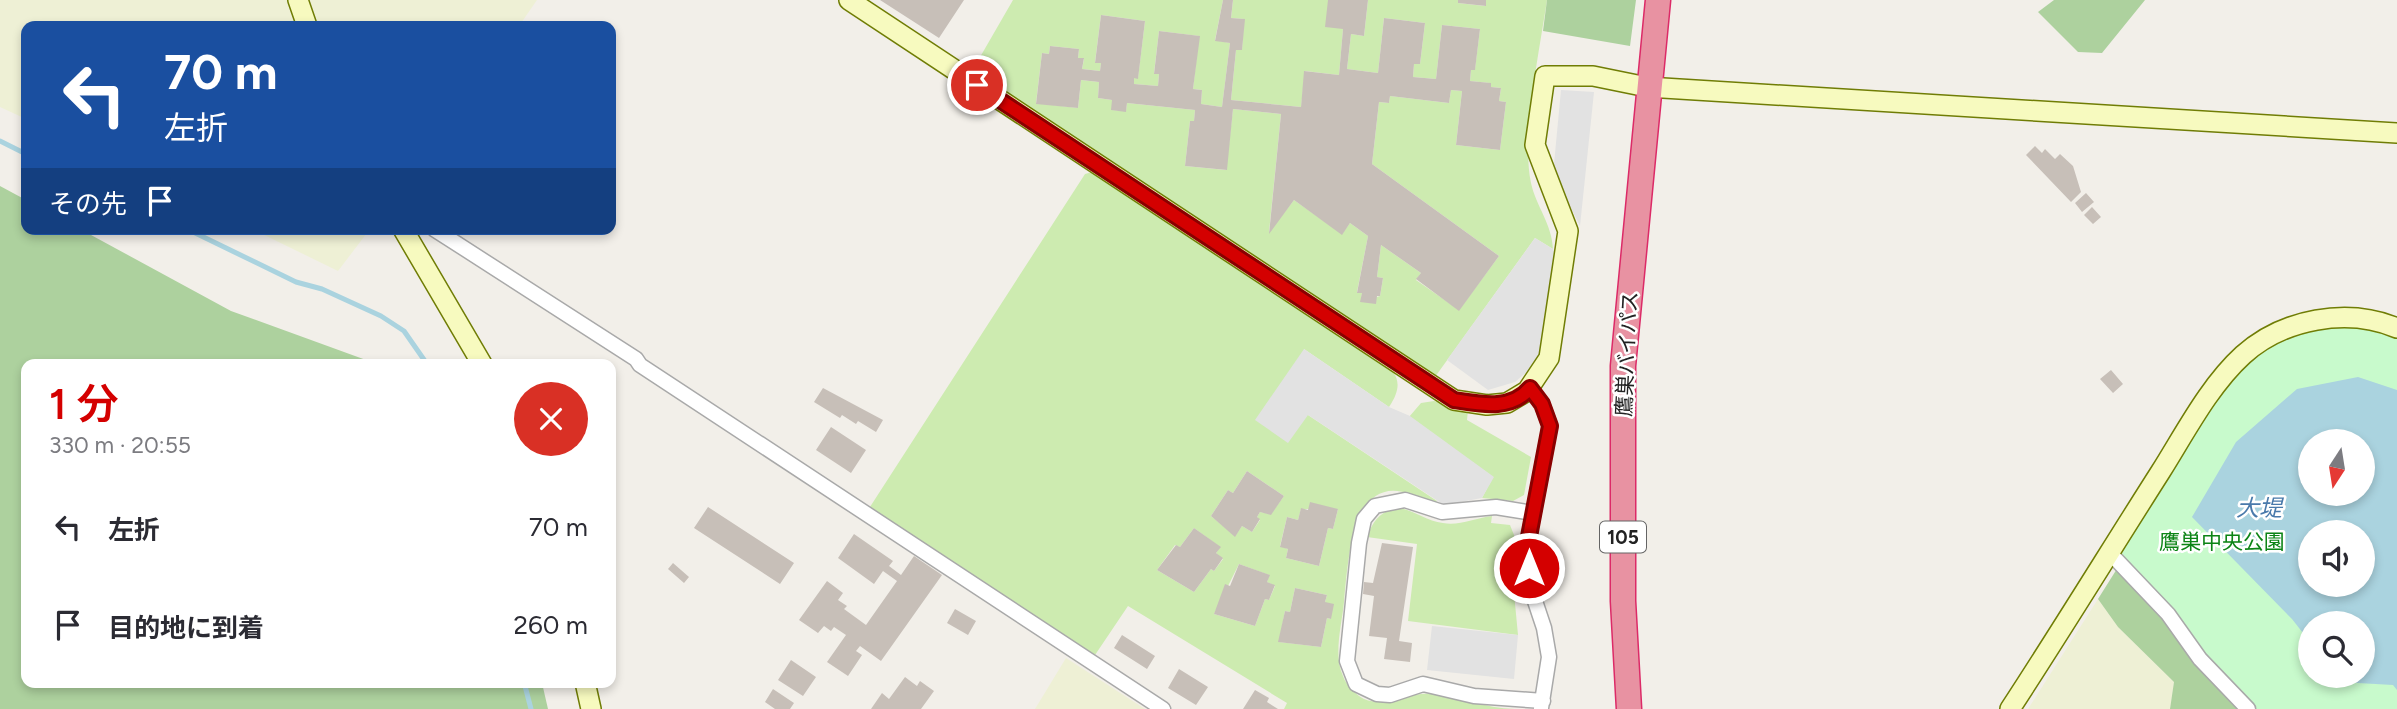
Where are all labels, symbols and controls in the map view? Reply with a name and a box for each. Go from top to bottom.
text: 70 m [164,42,277,101]
icon: left [49,49,140,140]
pin [947,55,1007,115]
icon: arrive [958,66,996,104]
text: 左折 [164,109,228,147]
icon: arrive [141,182,179,220]
text: その先 [49,188,127,220]
street label: 鷹巣バイパス [1611,291,1642,417]
text: 1 分 [49,379,119,430]
button: close [514,382,588,456]
north arrow [2298,429,2375,506]
map controls [2298,429,2375,688]
text: 330 m · 20:55 [49,431,191,459]
water label: 大堤 [2236,494,2285,522]
icon: left [49,508,87,546]
text: 70 m [529,511,588,543]
text: 左折 [108,514,160,546]
button: sound [2298,520,2375,597]
road number: 105 [1600,522,1646,552]
park label: 鷹巣中央公園 [2159,529,2285,554]
position arrow [1492,531,1566,605]
icon: arrive [49,606,87,644]
text: 260 m [514,609,588,641]
button: search [2298,611,2375,688]
text: 目的地に到着 [108,612,264,644]

